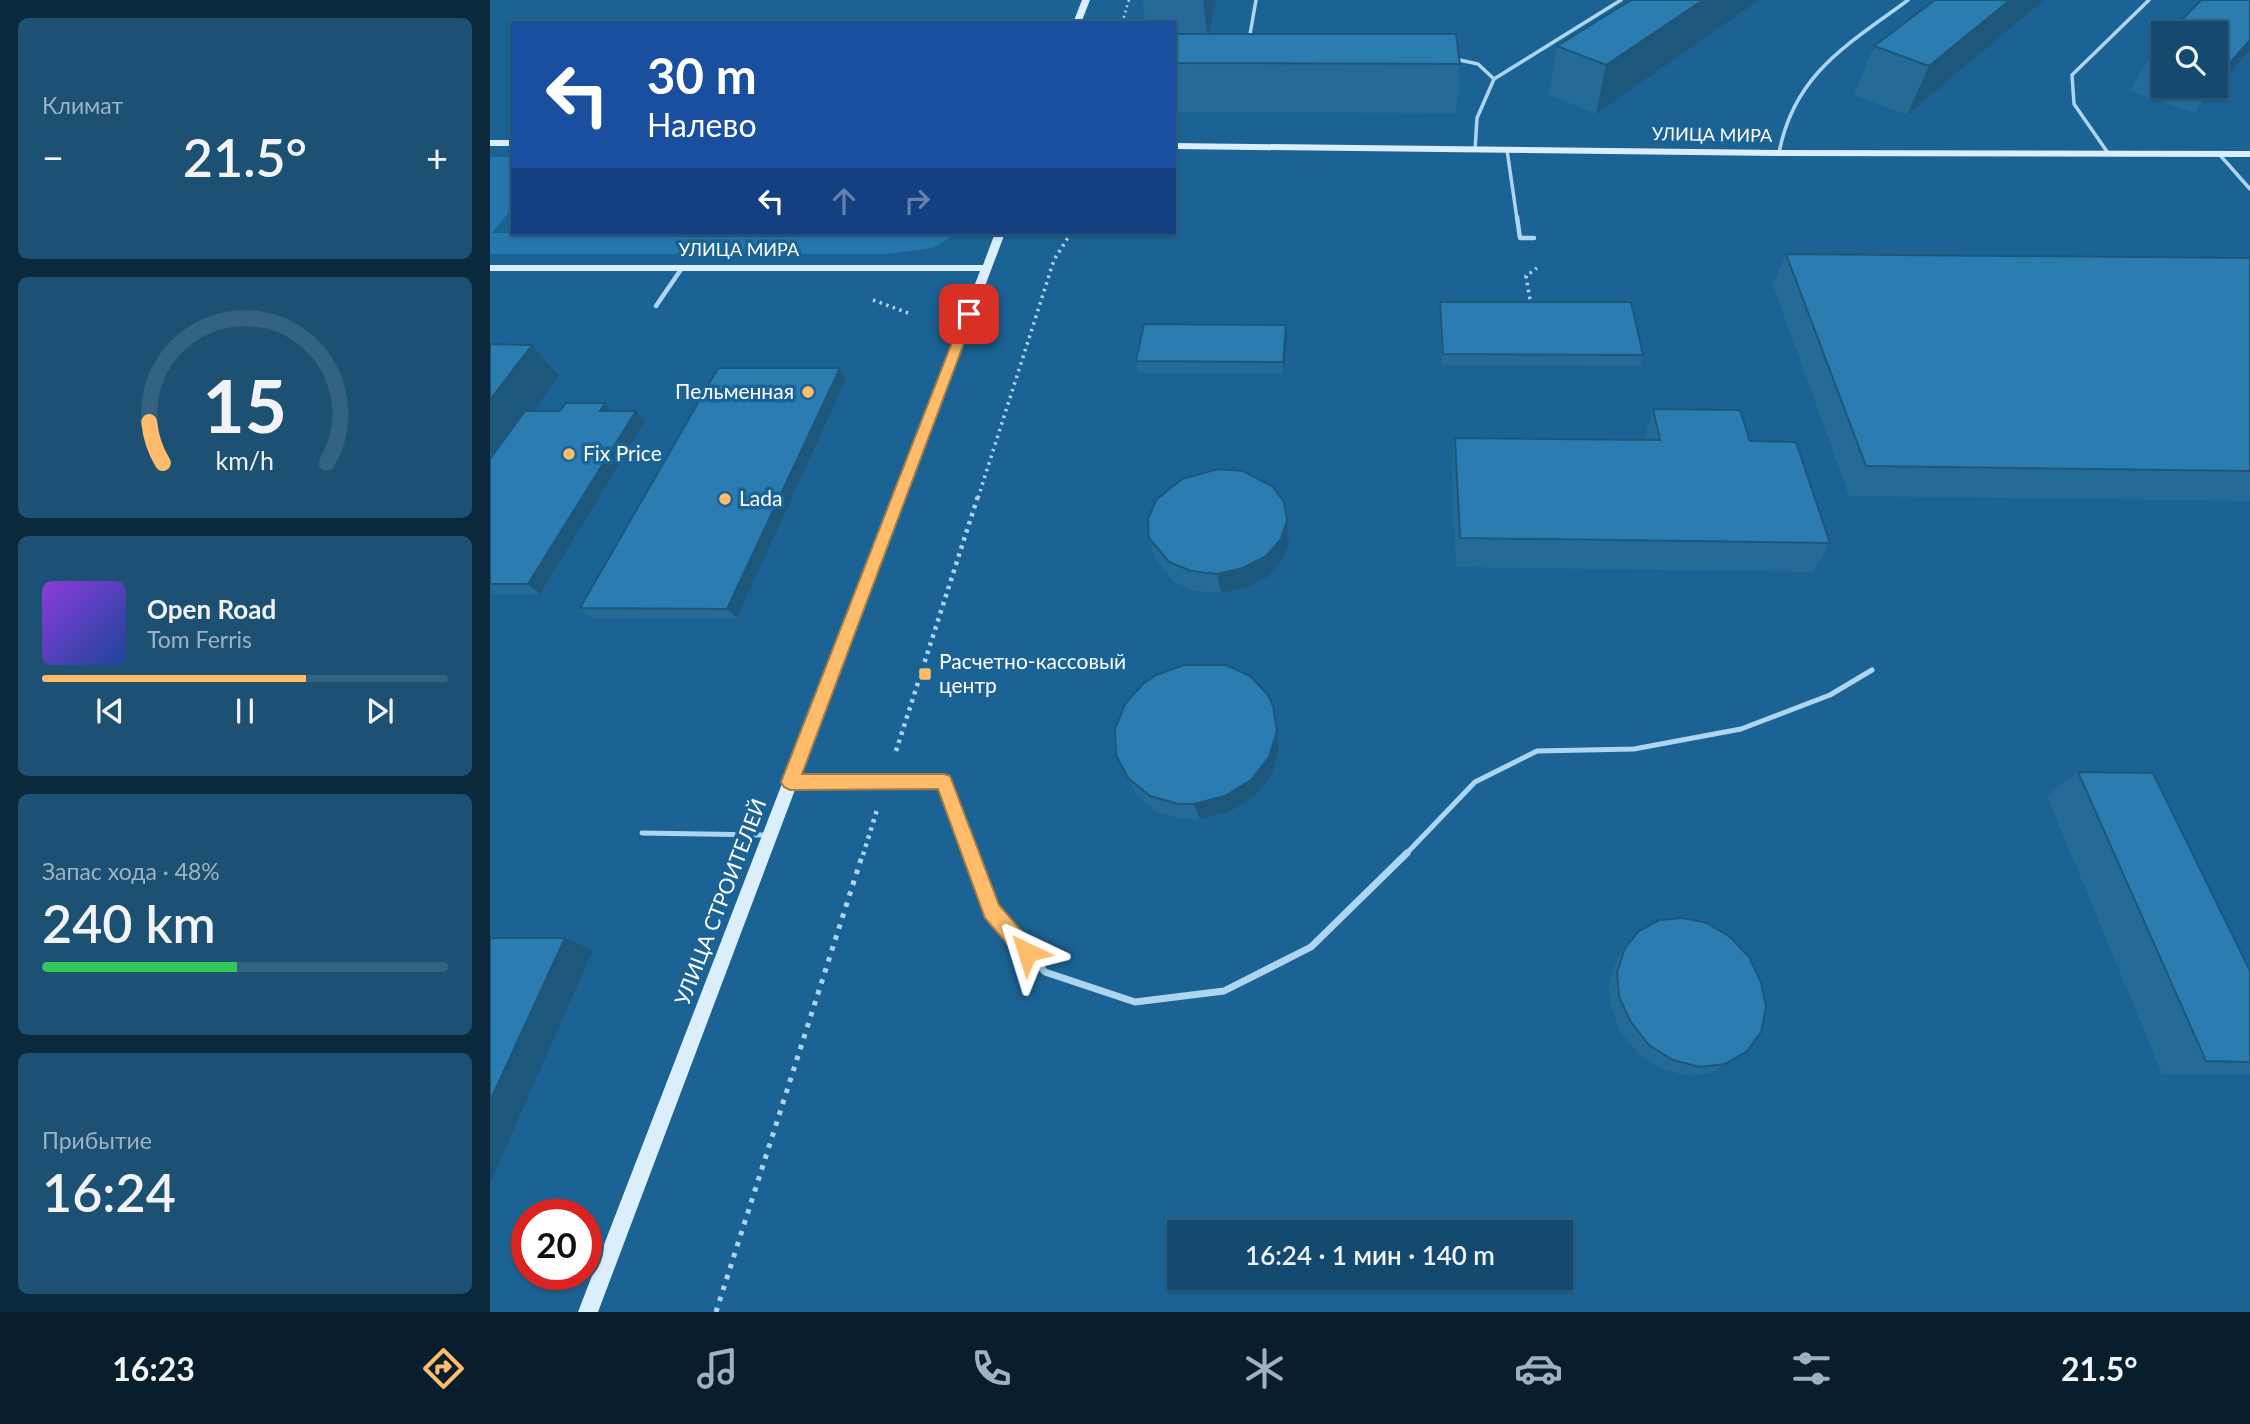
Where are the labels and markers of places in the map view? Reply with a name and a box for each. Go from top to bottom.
pin [939,284,999,344]
place label: Пельменная [675,378,794,403]
marker: Пельменная [800,384,816,400]
place label: Fix Price [583,440,662,465]
marker: Fix Price [561,446,577,462]
place label: Lada [739,485,782,510]
marker: Lada [717,491,733,507]
place label: Расчетно-кассовый центр [939,648,1126,697]
marker: Расчетно-кассовый центр [917,666,933,682]

